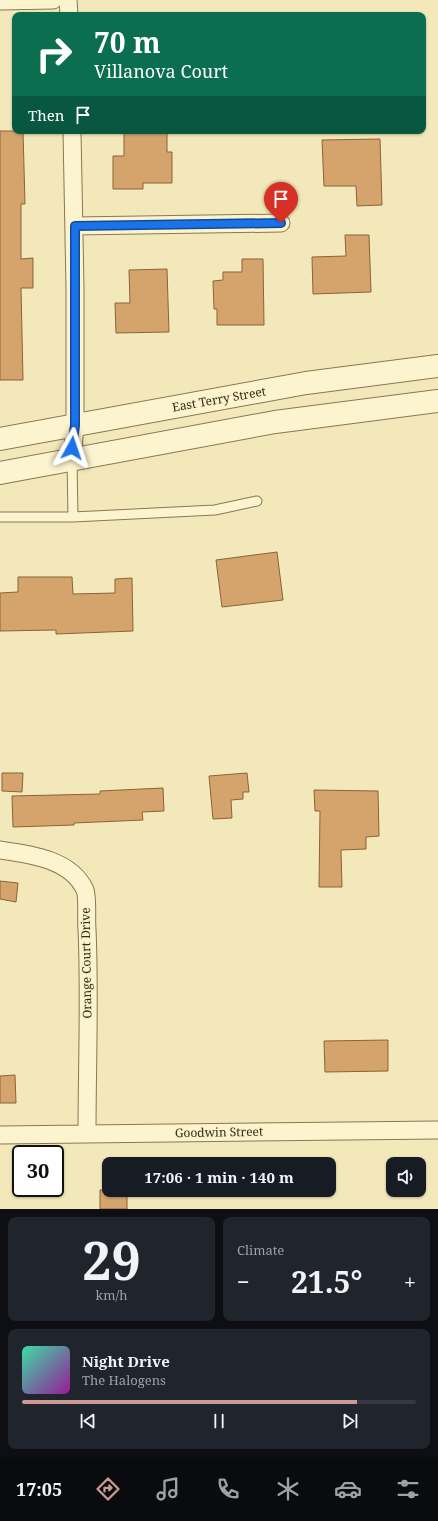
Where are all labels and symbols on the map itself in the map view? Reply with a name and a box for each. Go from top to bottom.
pin [264,182,298,223]
street label: East Terry Street [171,382,267,416]
position arrow [51,427,93,469]
street label: Orange Court Drive [77,907,95,1019]
street label: Goodwin Street [175,1123,263,1141]
speed limit sign: 30 [12,1145,64,1197]

